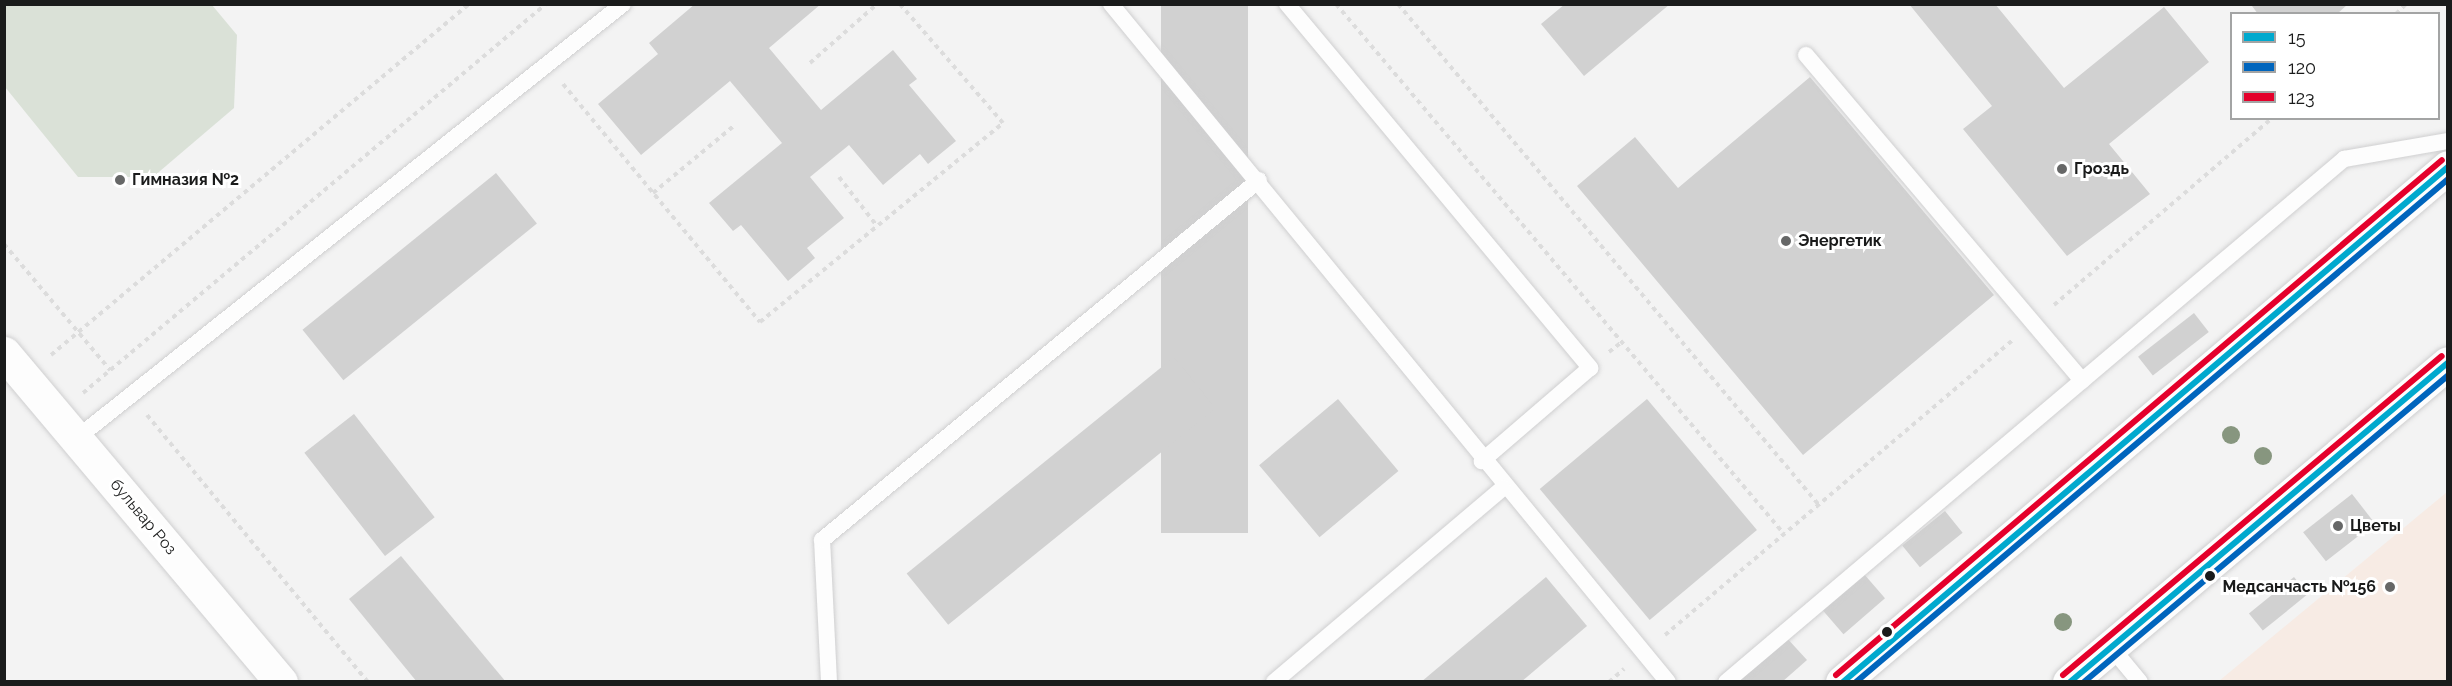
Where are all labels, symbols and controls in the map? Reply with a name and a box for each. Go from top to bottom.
legend [2230,12,2440,120]
text: 15 [2288,27,2306,48]
text: 120 [2288,57,2316,78]
text: 123 [2288,87,2315,108]
place label: Гроздь [2074,159,2129,179]
marker: Гроздь [2055,162,2069,176]
place label: Гимназия №2 [132,170,239,190]
marker: Гимназия №2 [113,173,127,187]
place label: Энергетик [1798,231,1882,251]
marker: Энергетик [1779,234,1793,248]
street label: бульвар Роз [106,475,180,559]
place label: Цветы [2350,516,2401,536]
marker: Цветы [2331,519,2345,533]
unlabelled marker [2204,570,2216,582]
place label: Медсанчасть №156 [2223,577,2376,597]
marker: Медсанчасть №156 [2381,578,2399,596]
unlabelled marker [1881,626,1893,638]

